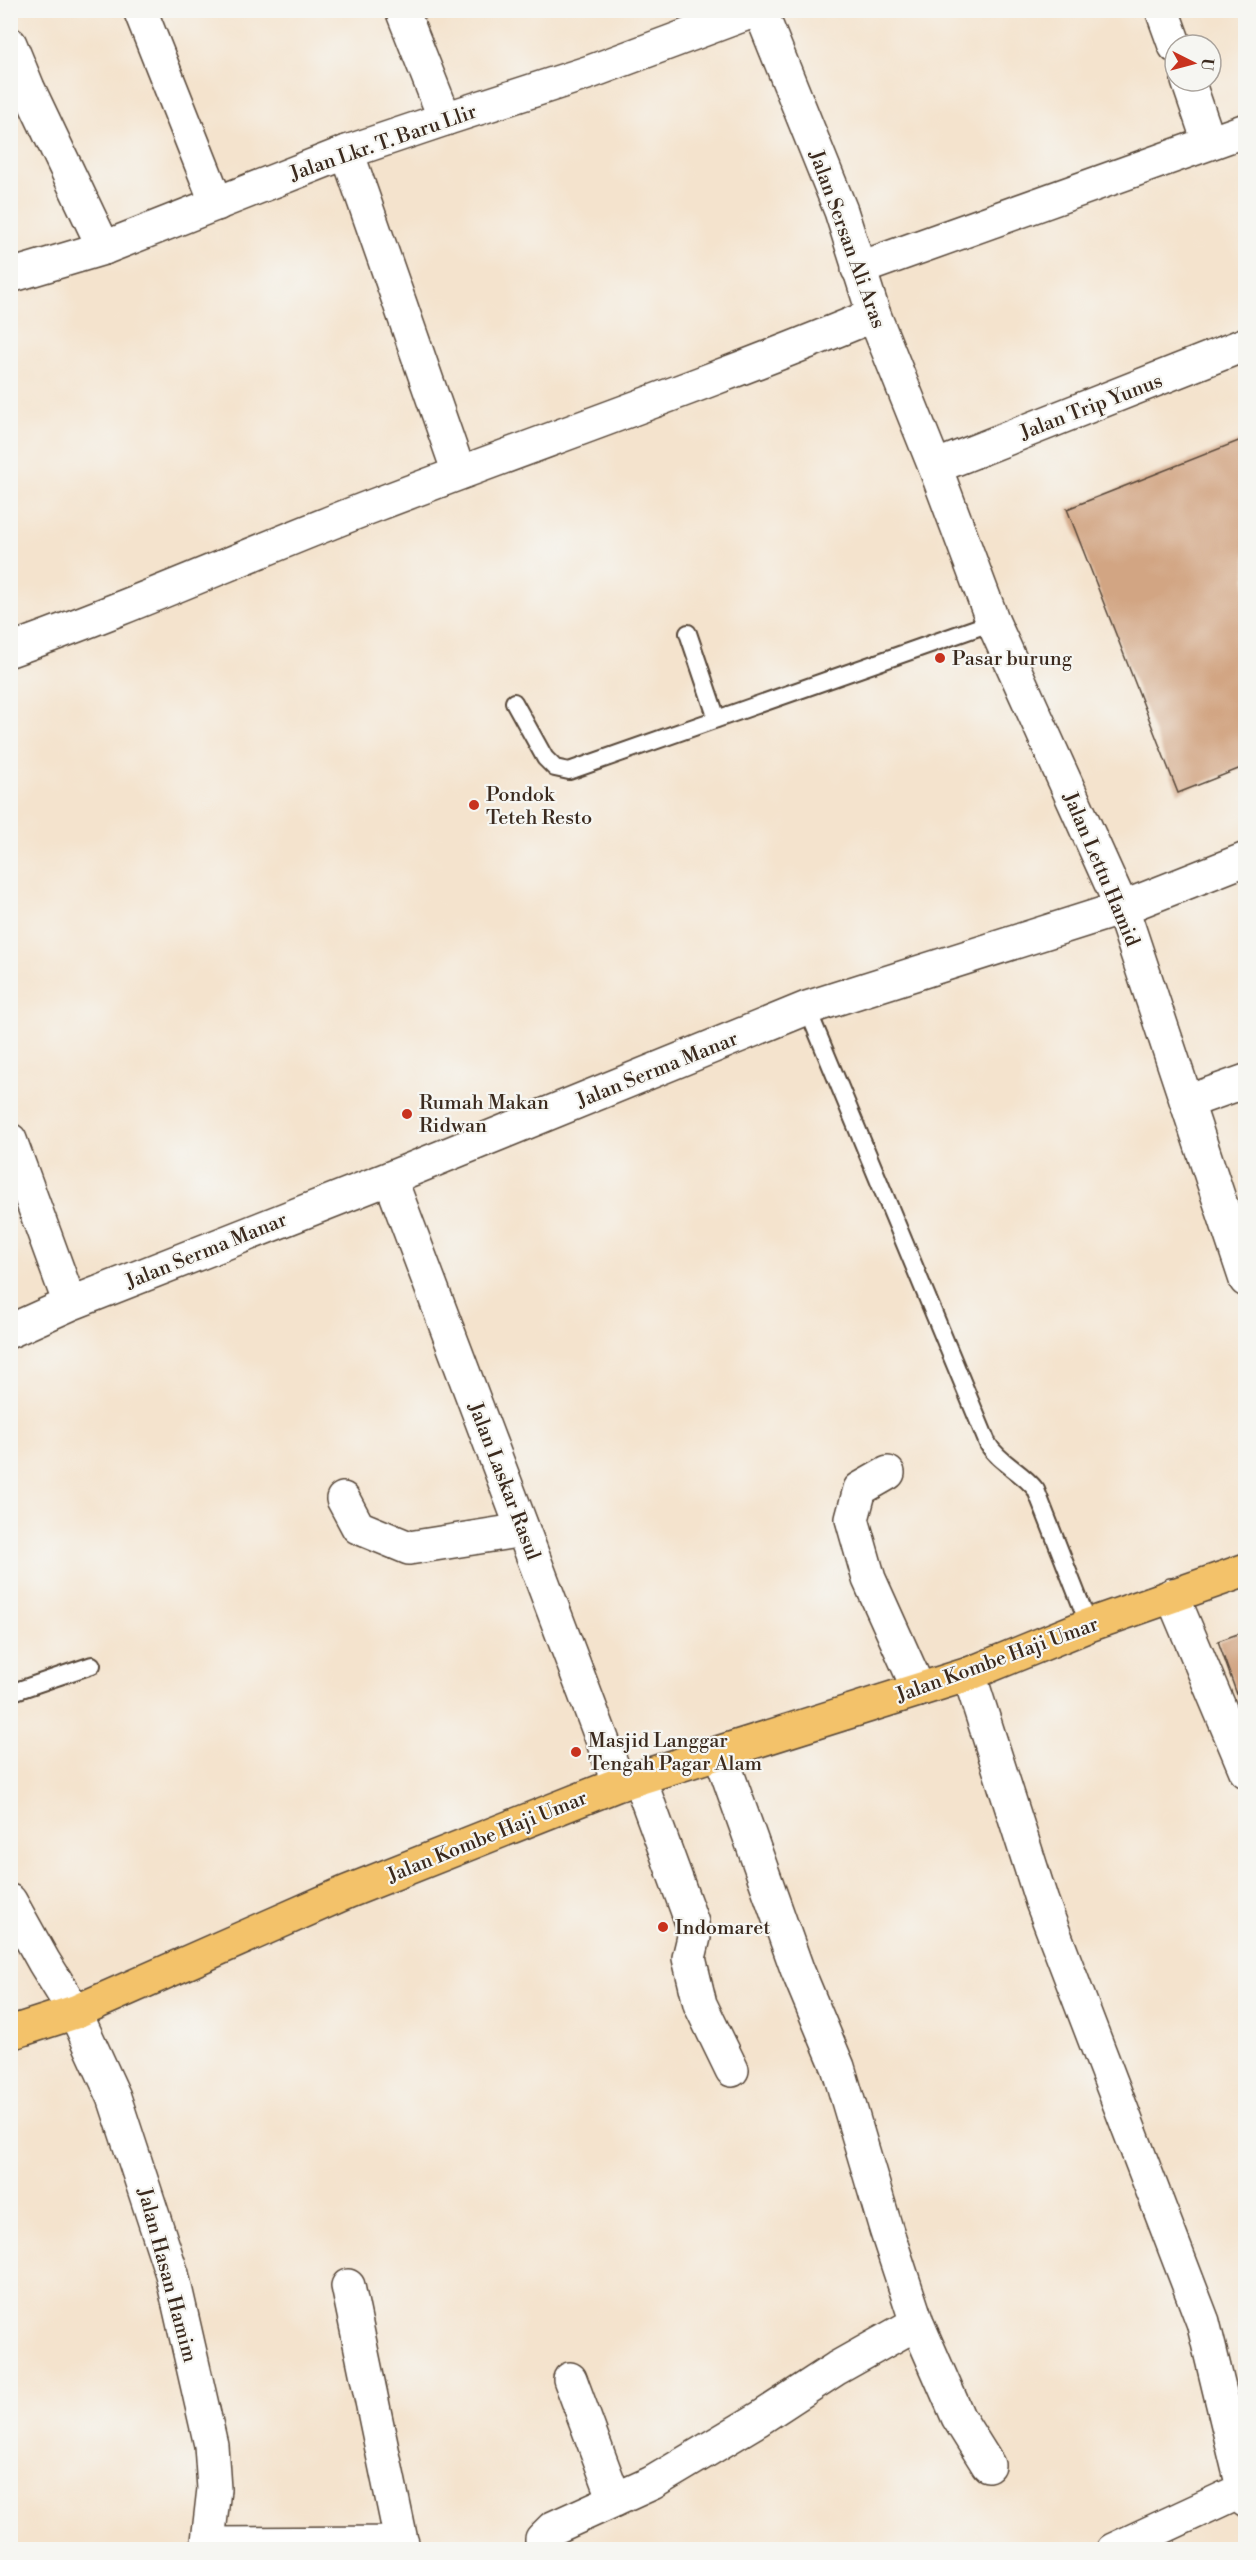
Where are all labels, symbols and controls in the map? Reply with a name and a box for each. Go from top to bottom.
north arrow [1163,33,1223,93]
text: U [1196,57,1218,72]
street label: Jalan Lkr. T. Baru Llir [286,100,480,187]
street label: Jalan Sersan Ali Aras [802,146,890,332]
street label: Jalan Trip Yunus [1016,369,1166,446]
place label: Pasar burung [952,647,1073,672]
marker: Pasar burung [933,651,947,665]
place label: Pondok Teteh Resto [486,783,592,831]
street label: Jalan Lettu Hamid [1056,788,1145,951]
marker: Pondok Teteh Resto [467,798,481,812]
street label: Jalan Serma Manar [572,1027,742,1114]
place label: Rumah Makan Ridwan [419,1091,549,1139]
marker: Rumah Makan Ridwan [400,1107,414,1121]
street label: Jalan Serma Manar [121,1208,291,1295]
street label: Jalan Laskar Rasul [462,1398,545,1564]
street label: Jalan Kombe Haji Umar [892,1612,1102,1709]
place label: Masjid Langgar Tengah Pagar Alam [588,1729,763,1777]
marker: Masjid Langgar Tengah Pagar Alam [569,1745,583,1759]
street label: Jalan Kombe Haji Umar [383,1786,591,1889]
place label: Indomaret [675,1916,770,1941]
marker: Indomaret [656,1920,670,1934]
street label: Jalan Hasan Hamim [131,2184,202,2366]

